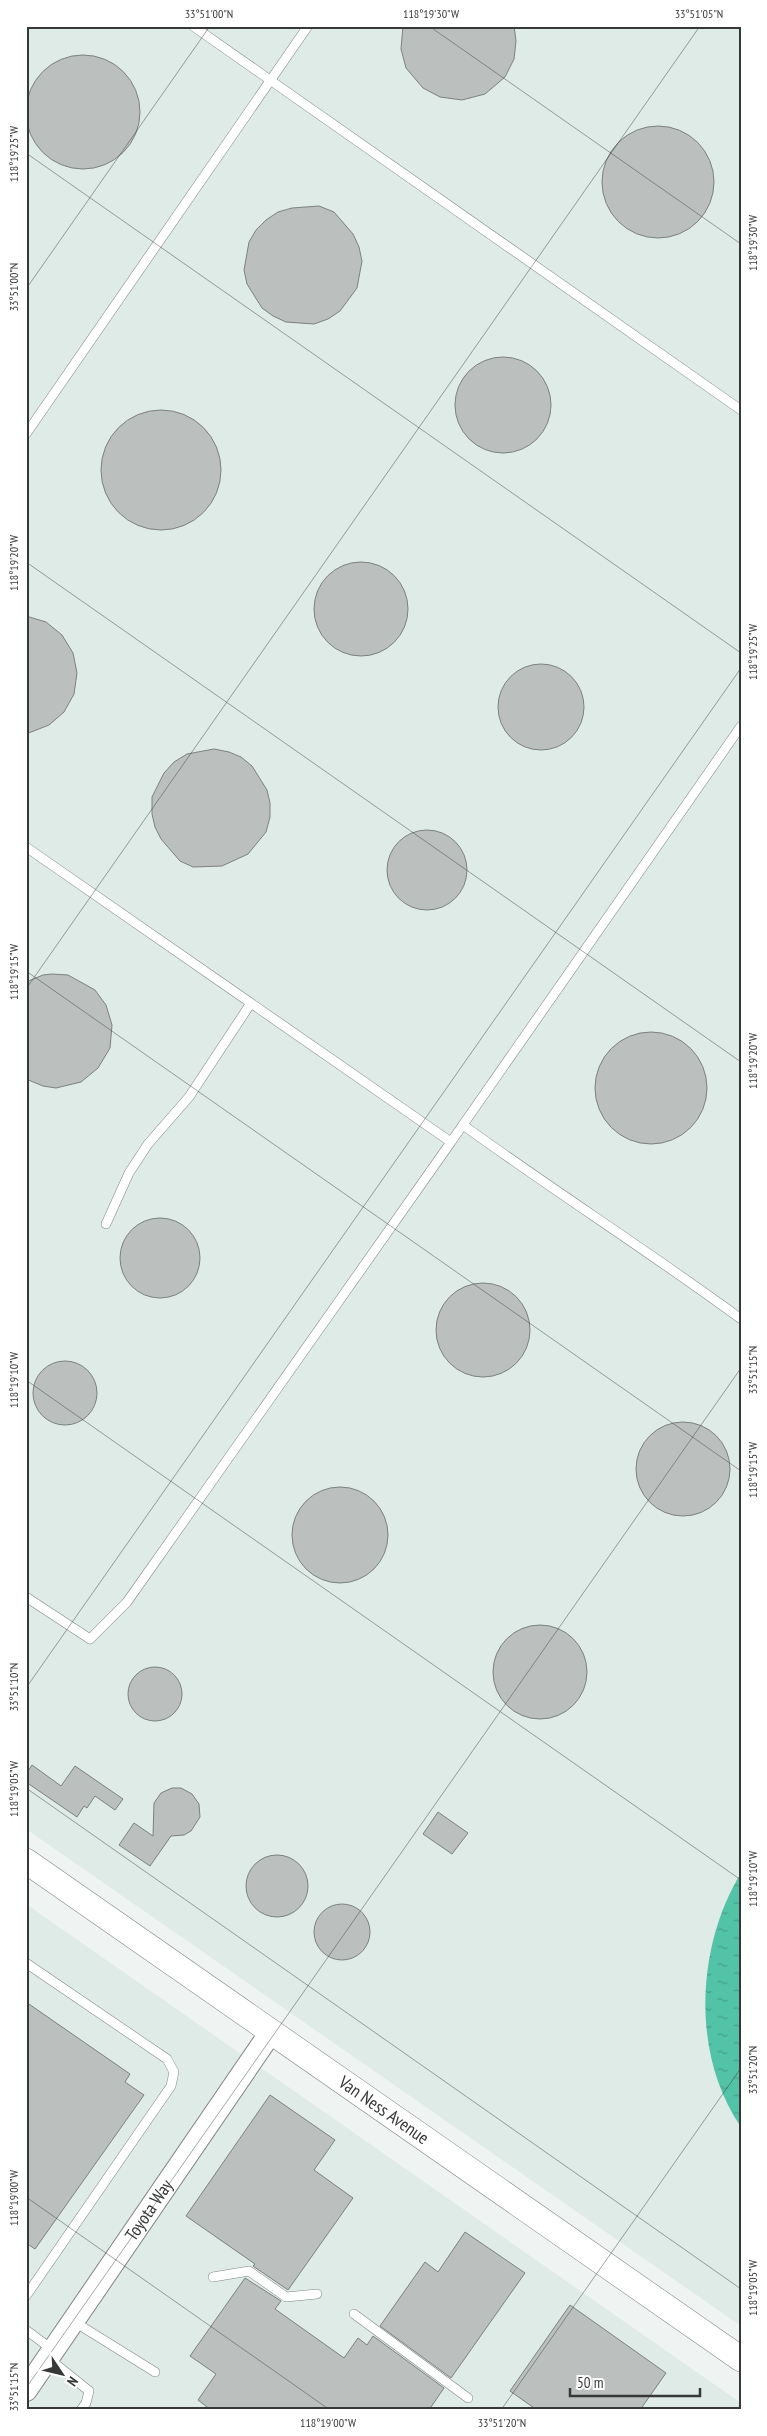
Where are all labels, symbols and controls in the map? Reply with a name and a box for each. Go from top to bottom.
text: 33°51'00"N [185,6,233,21]
text: 118°19'30"W [403,6,459,21]
text: 33°51'05"N [675,6,723,21]
text: 118°19'25"W [6,126,21,182]
text: 118°19'30"W [745,215,760,271]
text: 33°51'00"N [6,263,21,311]
text: 118°19'20"W [6,535,21,591]
text: 118°19'25"W [745,624,760,680]
text: 118°19'15"W [6,944,21,1000]
text: 118°19'20"W [745,1033,760,1089]
text: 33°51'15"N [745,1346,760,1394]
text: 118°19'10"W [6,1352,21,1408]
text: 118°19'15"W [745,1442,760,1498]
text: 33°51'10"N [6,1663,21,1711]
text: 118°19'05"W [6,1761,21,1817]
text: 118°19'10"W [745,1851,760,1907]
text: 33°51'20"N [745,2046,760,2094]
street label: Van Ness Avenue [334,2070,434,2149]
text: 118°19'00"W [6,2170,21,2226]
street label: Toyota Way [120,2174,178,2245]
text: 118°19'05"W [745,2260,760,2316]
north arrow [38,2348,88,2398]
text: 33°51'15"N [6,2363,21,2411]
scale bar [570,2366,700,2398]
text: N [63,2373,82,2390]
text: 50 m [577,2373,603,2392]
text: 118°19'00"W [300,2415,356,2430]
text: 33°51'20"N [478,2415,526,2430]

